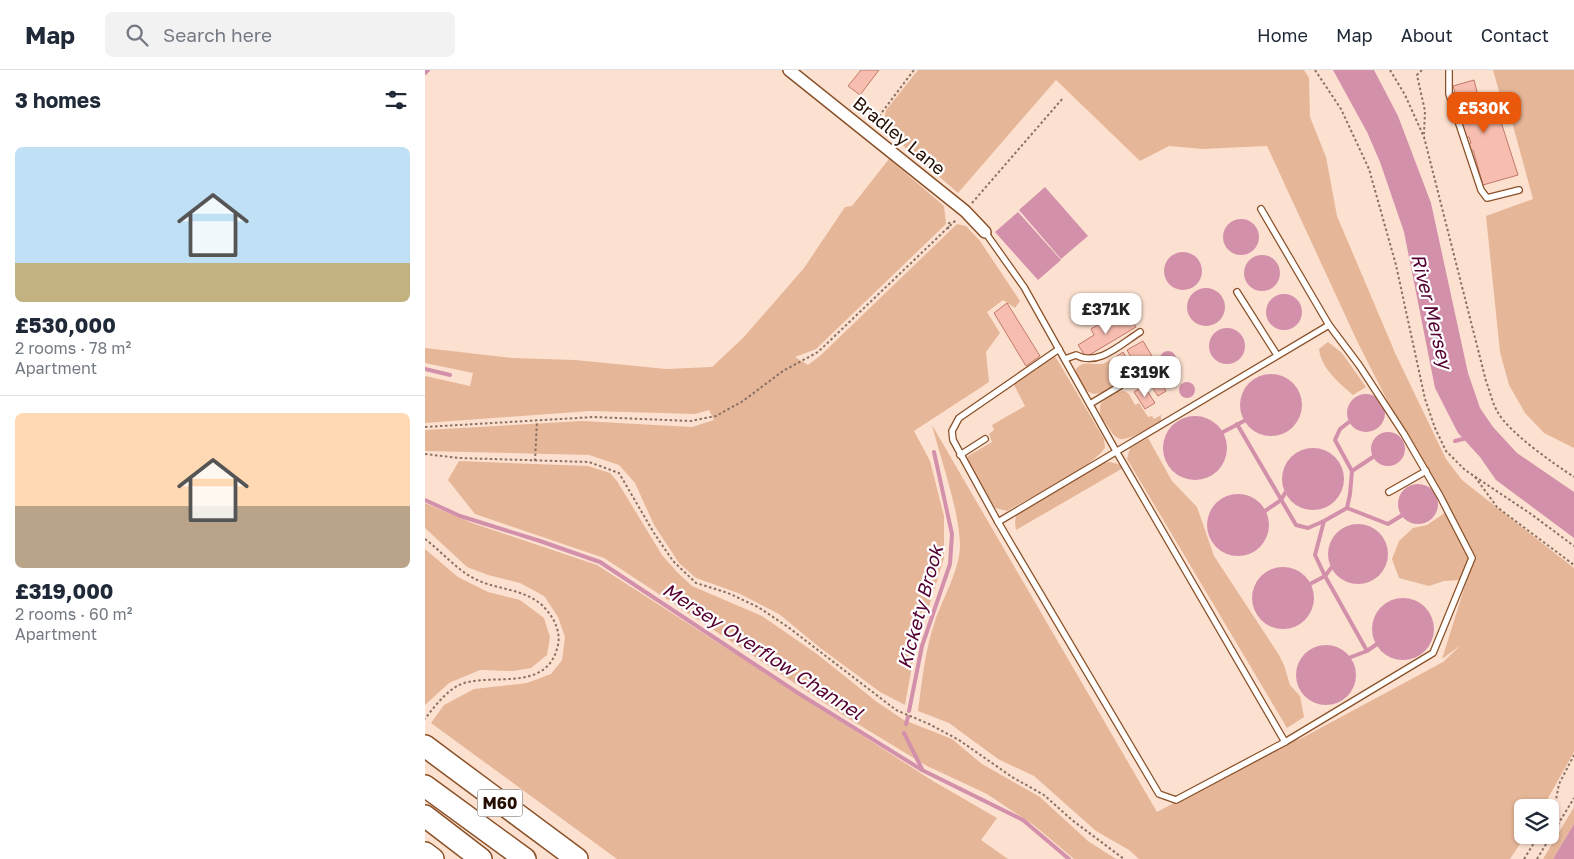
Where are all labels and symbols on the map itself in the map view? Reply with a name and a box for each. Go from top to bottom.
street label: Bradley Lane [849,91,950,179]
pin: £530K [1449,92,1519,134]
water label: River Mersey [1407,251,1458,373]
pin: £371K [1071,292,1141,335]
pin: £319K [1110,356,1180,398]
water label: Kickety Brook [892,540,948,671]
water label: Mersey Overflow Channel [659,577,868,724]
road number: M60 [477,790,523,816]

